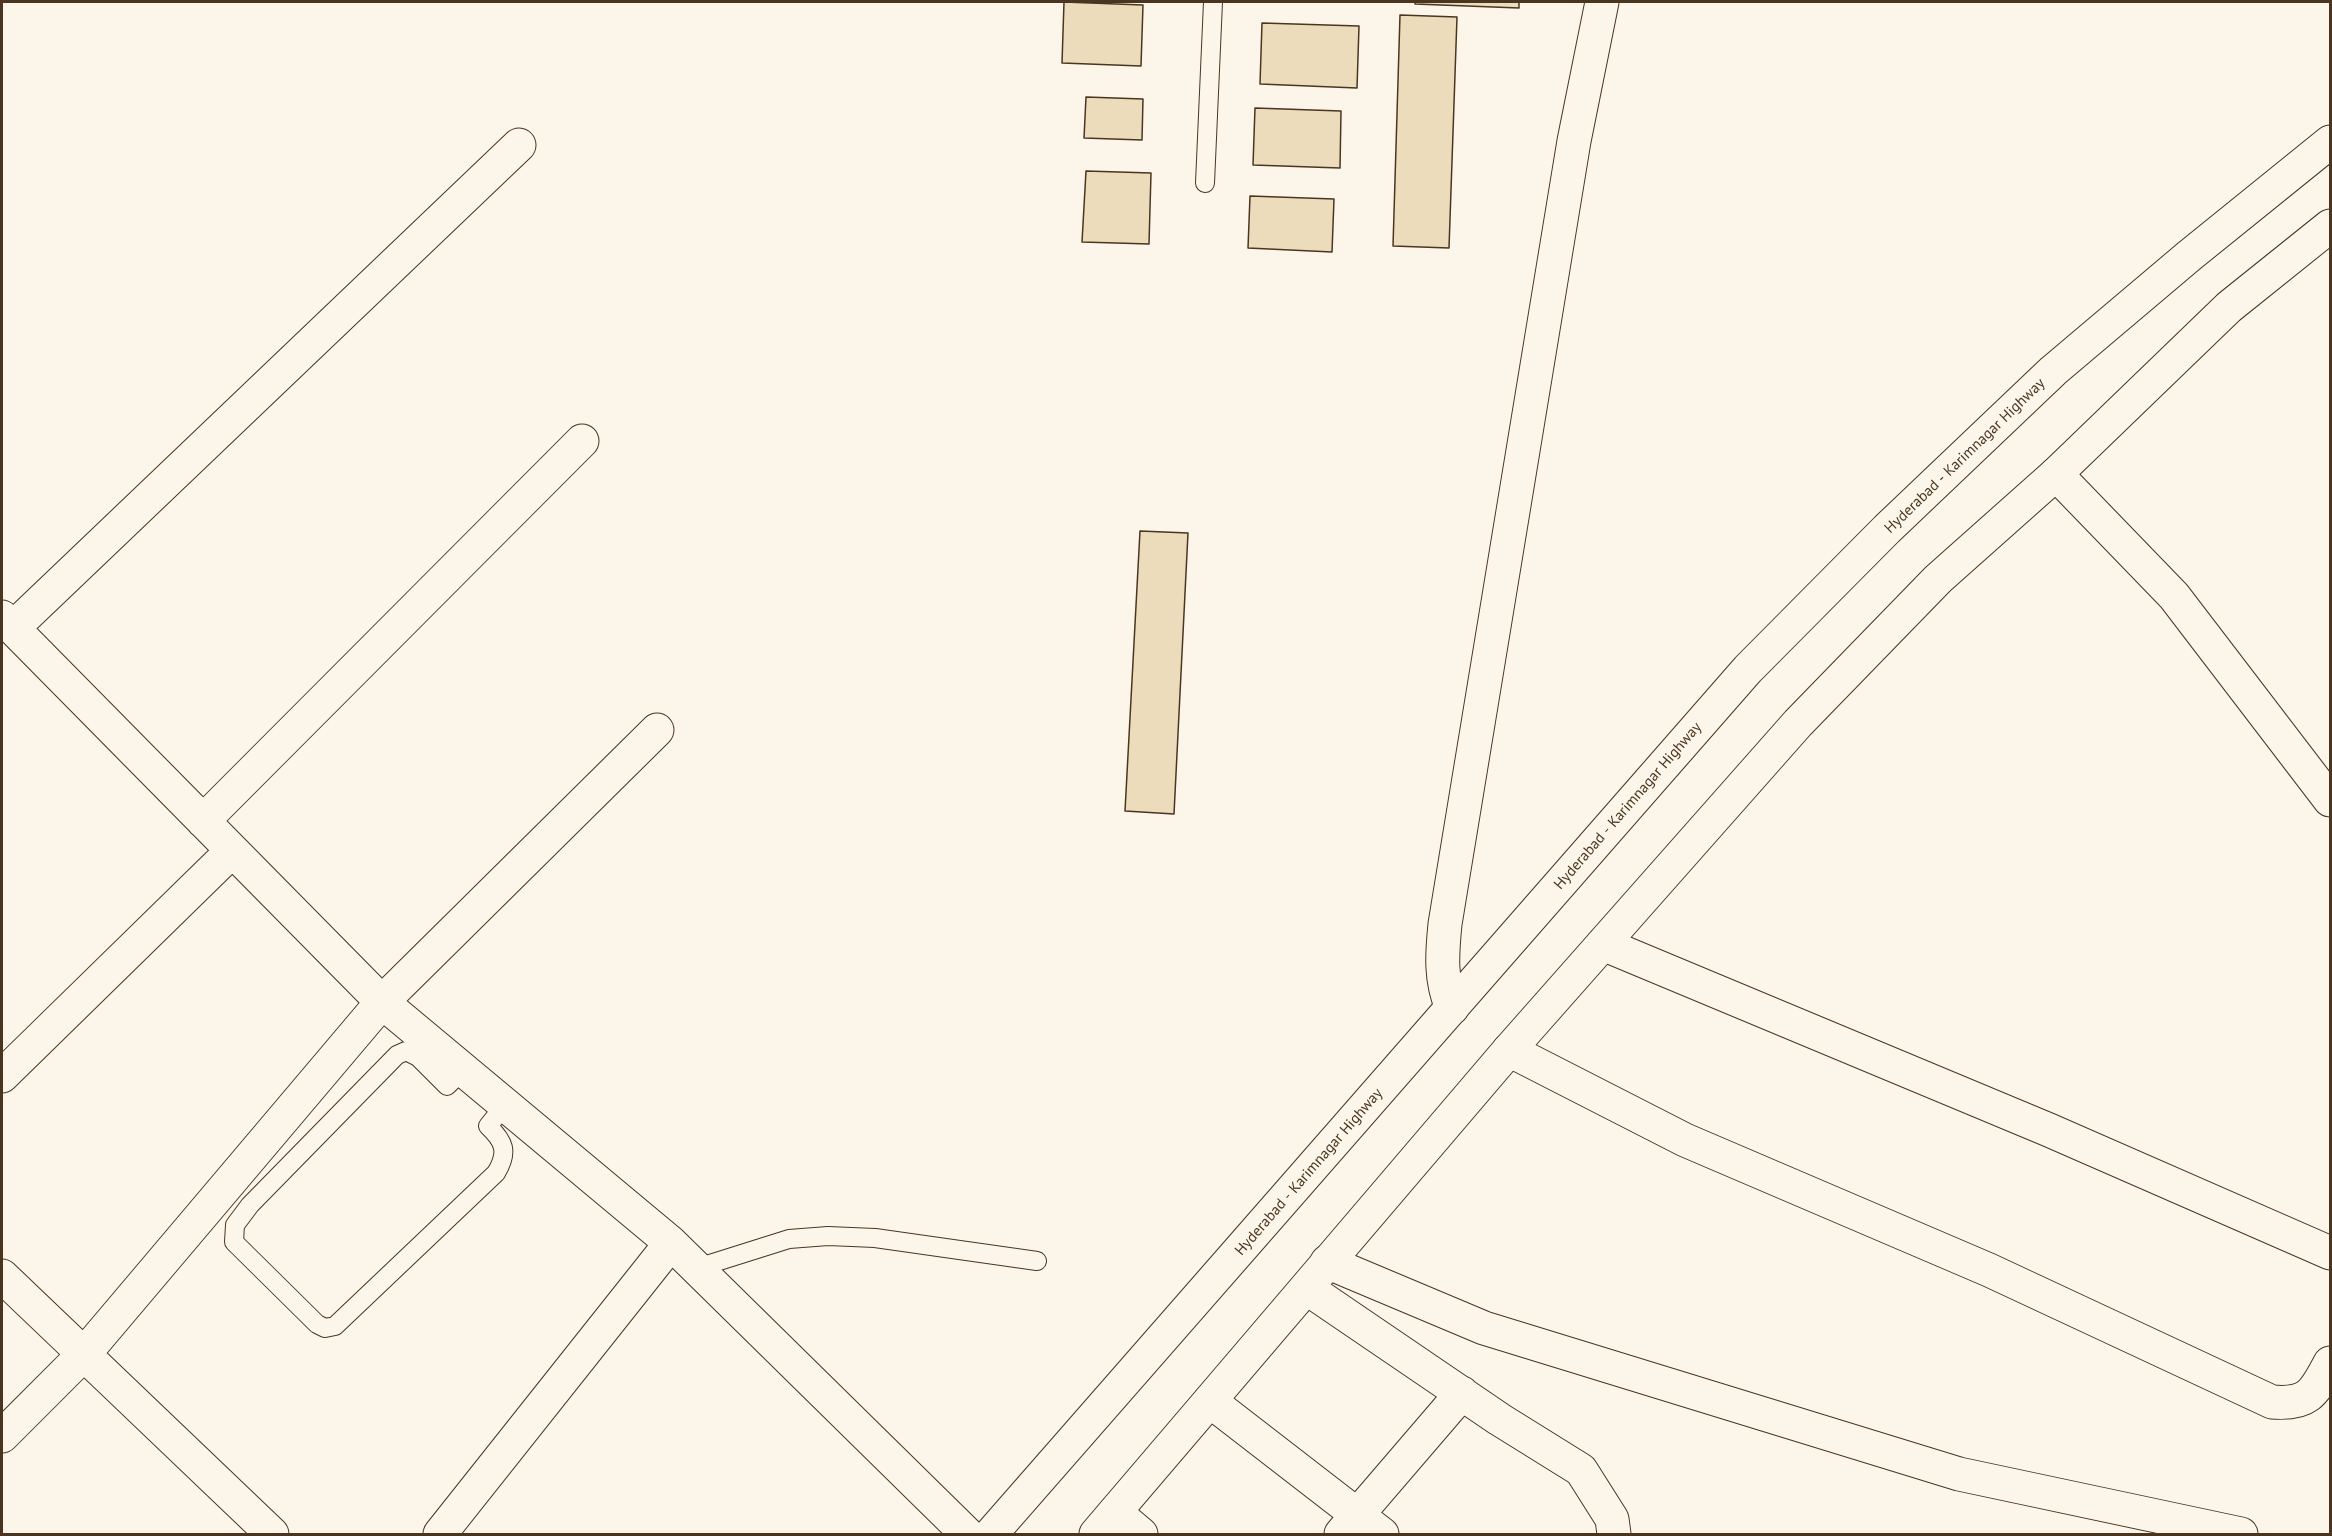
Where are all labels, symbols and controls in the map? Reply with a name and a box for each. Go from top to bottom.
street label: Hyderabad - Karimnagar Highway [1881,375,2049,537]
street label: Hyderabad - Karimnagar Highway [1550,719,1706,893]
street label: Hyderabad - Karimnagar Highway [1231,1085,1387,1259]

